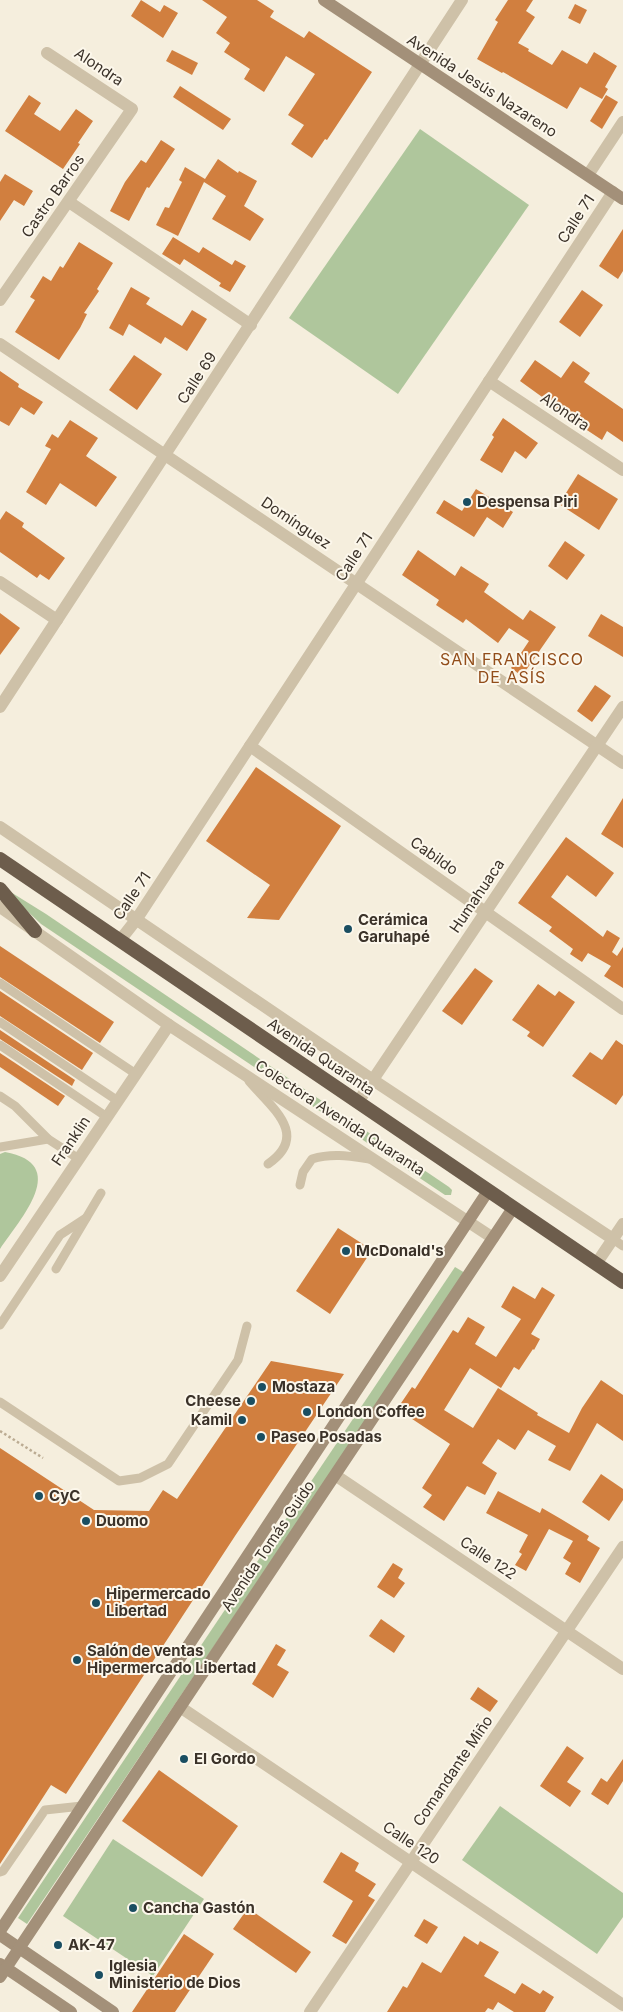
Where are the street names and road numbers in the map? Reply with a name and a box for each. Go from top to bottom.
street label: Avenida Jesús Nazareno [404,30,561,141]
street label: Alondra [71,43,127,90]
street label: Castro Barros [17,150,88,241]
street label: Calle 71 [553,191,598,247]
street label: Calle 69 [173,348,220,407]
street label: Alondra [537,388,593,435]
street label: Domínguez [258,492,335,553]
street label: Calle 71 [331,529,376,585]
street label: Cabildo [407,832,462,879]
street label: Humahuaca [445,855,508,936]
street label: Calle 71 [109,868,155,924]
street label: Avenida Quaranta [264,1014,379,1100]
street label: Colectora Avenida Quaranta [252,1056,429,1180]
street label: Franklin [47,1112,94,1169]
street label: Avenida Tomás Guido [217,1477,318,1615]
street label: Calle 122 [456,1532,520,1583]
street label: Comandante Miño [408,1712,497,1830]
street label: Calle 120 [379,1817,443,1868]

